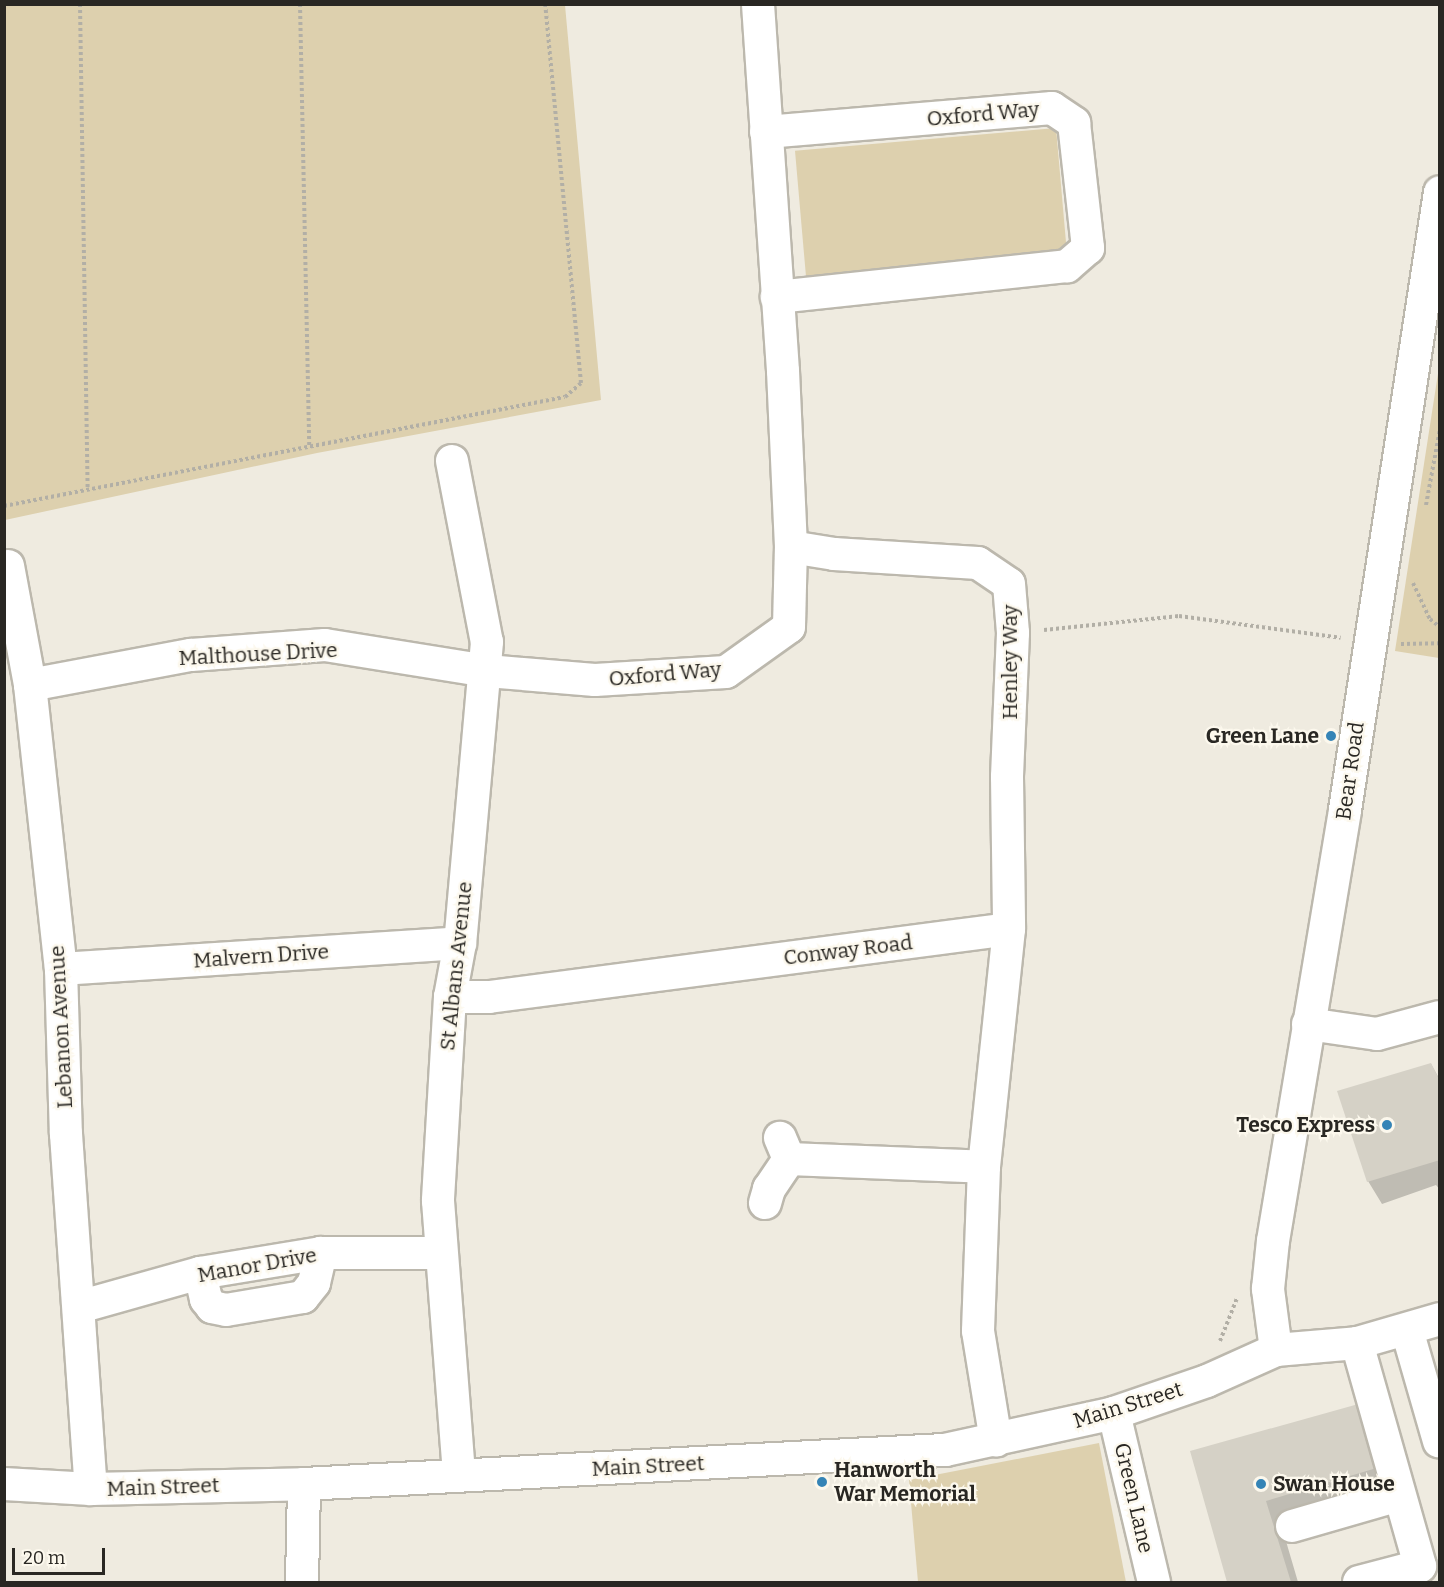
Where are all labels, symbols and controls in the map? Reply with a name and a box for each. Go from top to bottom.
street label: Oxford Way [926,97,1040,131]
street label: Henley Way [997,604,1023,720]
street label: Malthouse Drive [178,637,338,671]
street label: Oxford Way [608,657,722,691]
street label: Bear Road [1331,720,1369,822]
place label: Green Lane [1206,723,1319,749]
marker: Green Lane [1324,729,1338,743]
street label: St Albans Avenue [435,880,477,1052]
street label: Conway Road [782,930,914,970]
street label: Malvern Drive [192,939,330,973]
street label: Lebanon Avenue [44,945,78,1109]
place label: Tesco Express [1236,1112,1375,1138]
marker: Tesco Express [1380,1118,1394,1132]
street label: Manor Drive [195,1242,319,1288]
street label: Main Street [1070,1376,1186,1434]
street label: Green Lane [1109,1440,1159,1556]
street label: Main Street [591,1450,705,1482]
place label: Hanworth War Memorial [834,1457,976,1507]
place label: Swan House [1273,1471,1395,1497]
street label: Main Street [106,1472,220,1502]
marker: Hanworth War Memorial [815,1475,829,1489]
marker: Swan House [1254,1477,1268,1491]
scale bar [15,1536,108,1574]
text: 20 m [23,1547,65,1569]

